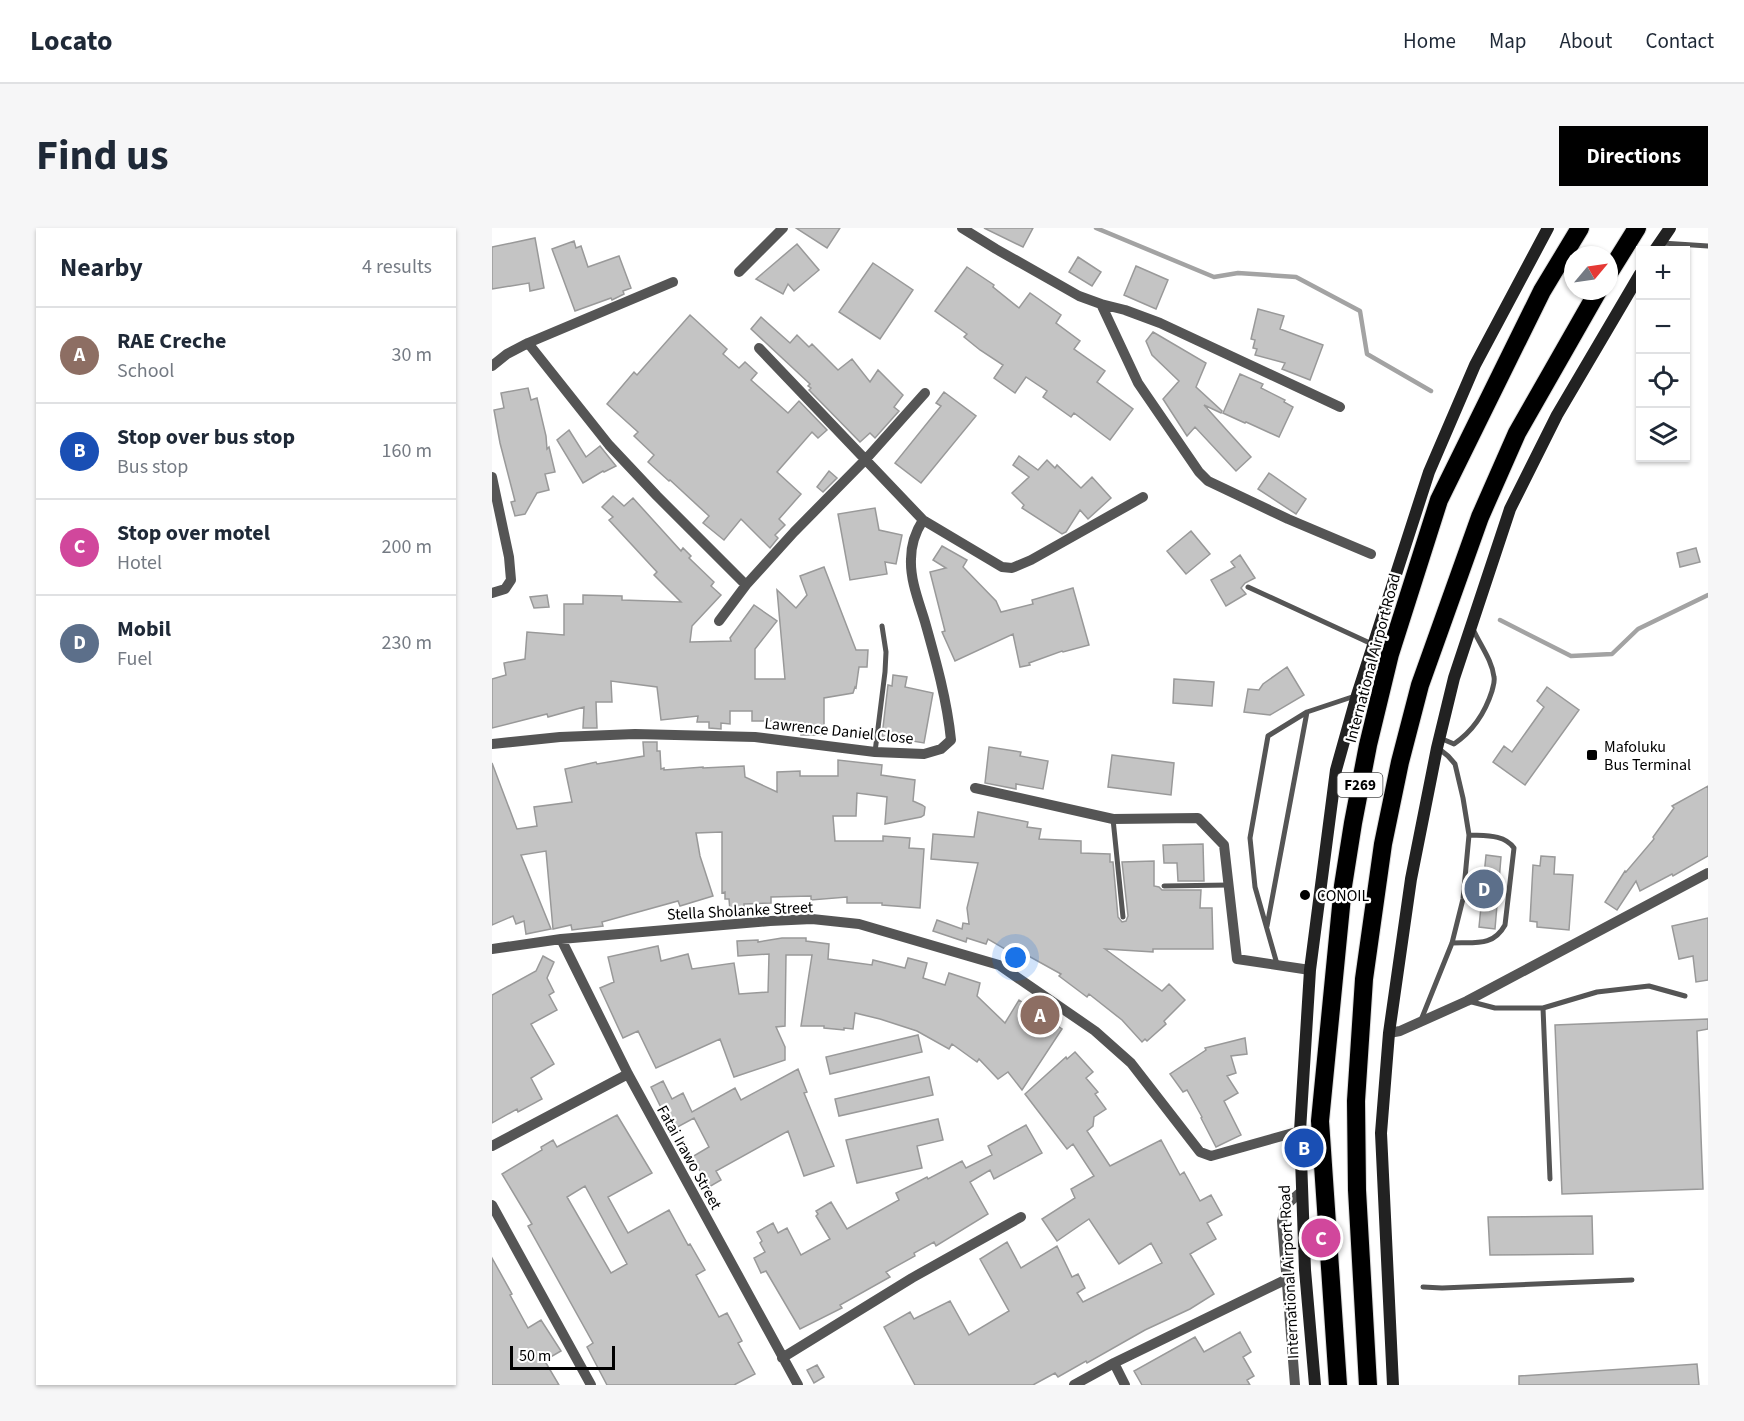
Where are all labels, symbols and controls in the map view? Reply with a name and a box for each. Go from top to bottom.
text: Locato [30,21,112,61]
text: Home [1403,26,1456,56]
text: Map [1489,26,1527,56]
text: About [1560,26,1612,56]
text: Contact [1645,26,1714,56]
text: Find us [36,126,169,186]
button: Directions [1559,126,1708,186]
north arrow [1564,246,1618,300]
map controls [1636,246,1690,462]
button: + [1636,246,1690,300]
text: Nearby [60,249,143,286]
text: 4 results [362,253,432,281]
button: − [1636,300,1690,354]
text: RAE Creche [117,325,226,357]
text: A [74,341,85,369]
text: 30 m [392,341,432,369]
button: locate [1636,354,1690,408]
text: School [117,357,174,385]
button: layers [1636,408,1690,462]
text: Stop over bus stop [117,421,295,453]
text: B [73,437,86,465]
text: 160 m [382,437,432,465]
text: Bus stop [117,453,188,481]
text: Stop over motel [117,517,270,549]
text: C [74,533,85,561]
text: 200 m [382,533,432,561]
text: Hotel [117,549,162,577]
street label: International Airport Road [1340,571,1406,745]
text: Mobil [117,613,171,645]
text: D [73,629,86,657]
text: 230 m [382,629,432,657]
text: Fuel [117,645,152,673]
street label: Lawrence Daniel Close [763,712,915,750]
place label: Mafoluku Bus Terminal [1604,736,1691,776]
marker: Mafoluku Bus Terminal [1585,748,1599,762]
road number: F269 [1338,773,1382,797]
pin: D [1464,866,1504,912]
place label: CONOIL [1317,885,1369,907]
marker: CONOIL [1298,888,1312,902]
street label: Stella Sholanke Street [666,896,814,926]
your location [1001,943,1030,972]
pin: A [1020,992,1060,1038]
street label: Fatai Irawo Street [651,1101,727,1214]
pin: B [1284,1126,1324,1170]
street label: International Airport Road [1273,1184,1305,1360]
pin: C [1302,1216,1340,1260]
scale bar [510,1343,615,1370]
text: 50 m [519,1345,551,1367]

